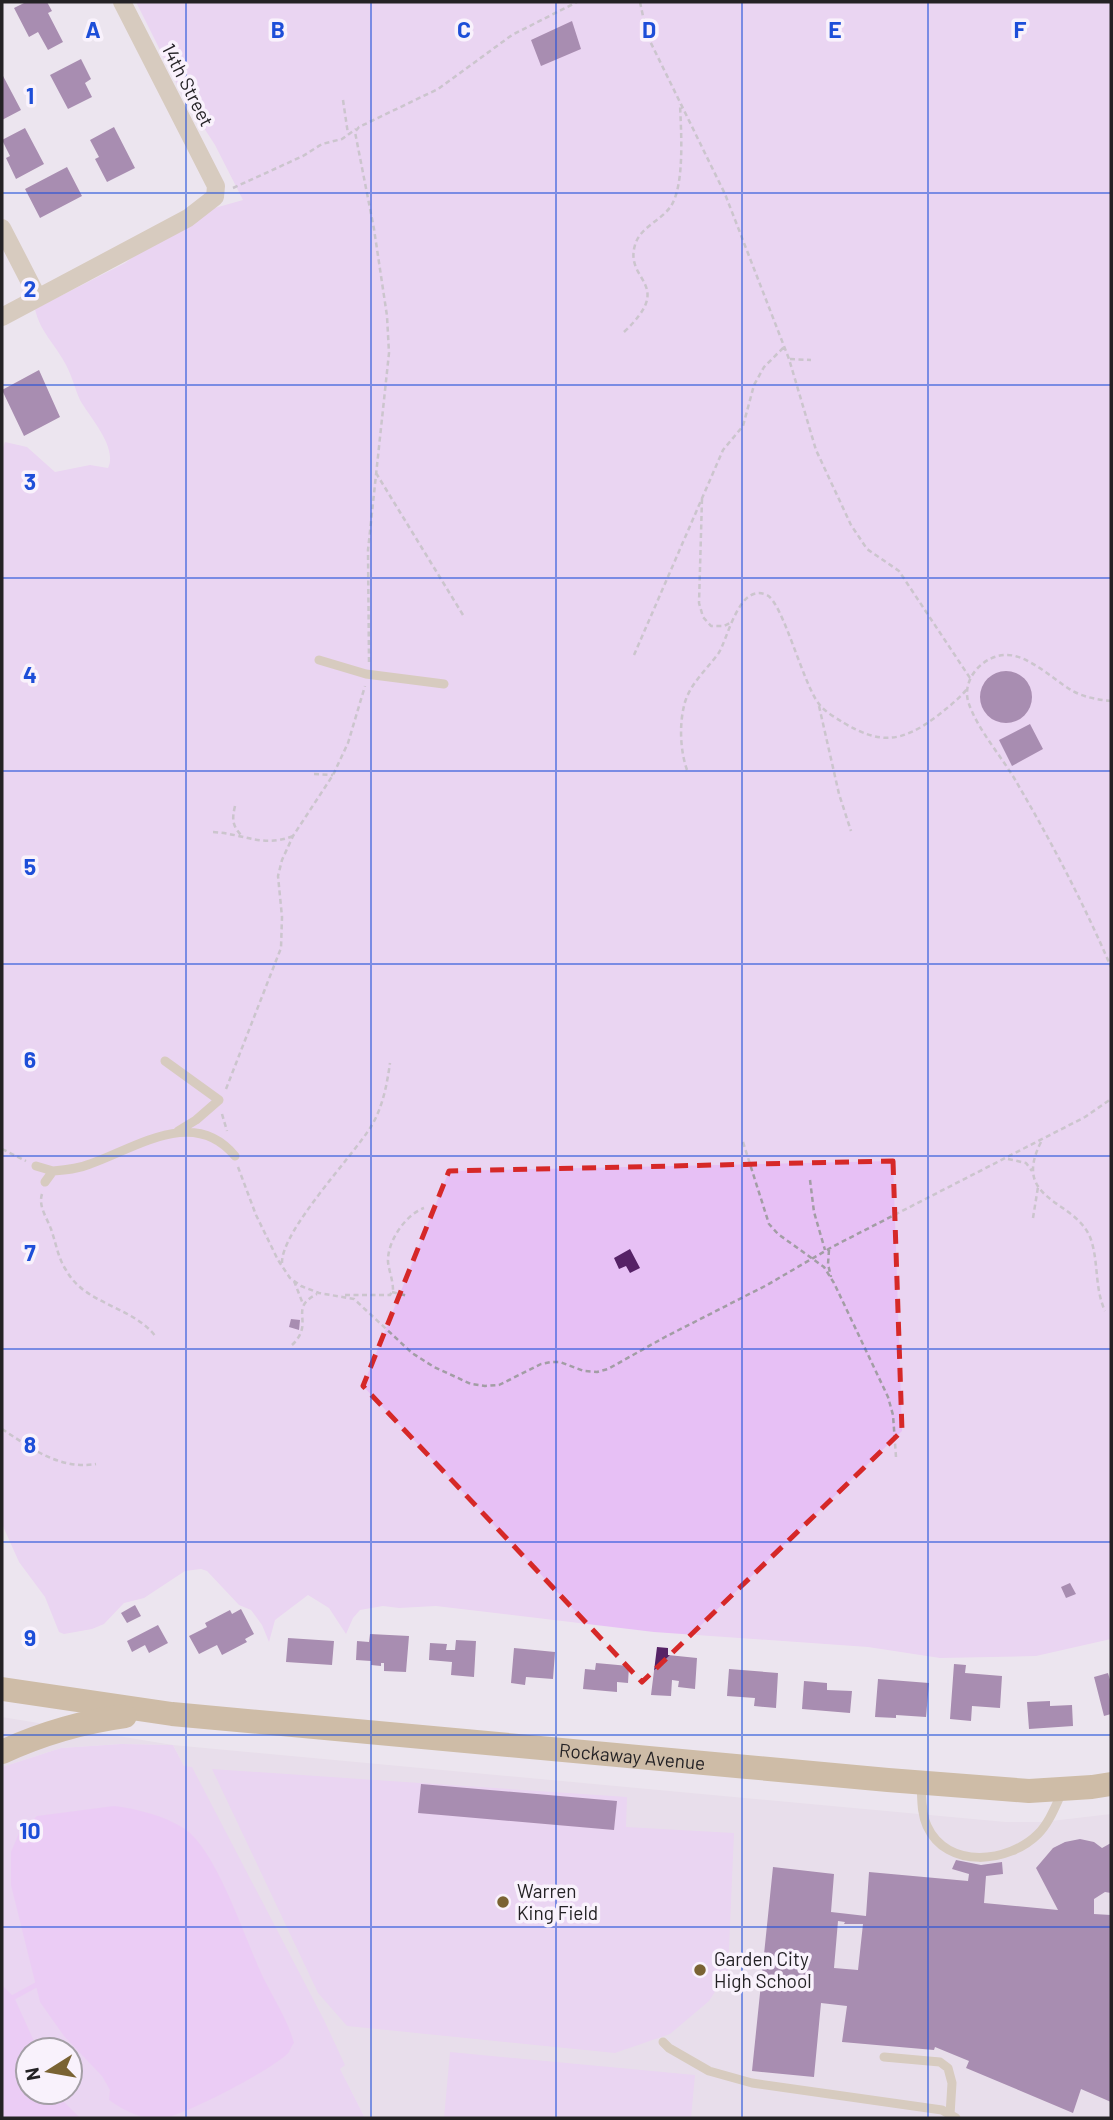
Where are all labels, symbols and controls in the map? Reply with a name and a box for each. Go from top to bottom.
text: A [85,15,101,43]
text: B [271,15,285,43]
text: C [457,15,471,43]
text: D [642,15,656,43]
text: E [828,15,842,43]
text: F [1014,15,1027,43]
street label: 14th Street [158,39,219,130]
text: 1 [26,81,34,109]
text: 2 [24,274,36,302]
text: 3 [24,467,36,495]
text: 4 [23,660,37,688]
text: 5 [24,852,36,880]
text: 6 [24,1045,36,1073]
text: 7 [24,1238,36,1266]
text: 8 [24,1430,36,1458]
text: 9 [24,1623,36,1651]
street label: Rockaway Avenue [558,1738,706,1774]
text: 10 [19,1816,41,1844]
place label: Warren King Field [517,1879,598,1924]
marker: Warren King Field [495,1894,511,1910]
place label: Garden City High School [714,1947,812,1992]
marker: Garden City High School [692,1962,708,1978]
north arrow [14,2036,84,2106]
text: N [19,2066,44,2083]

